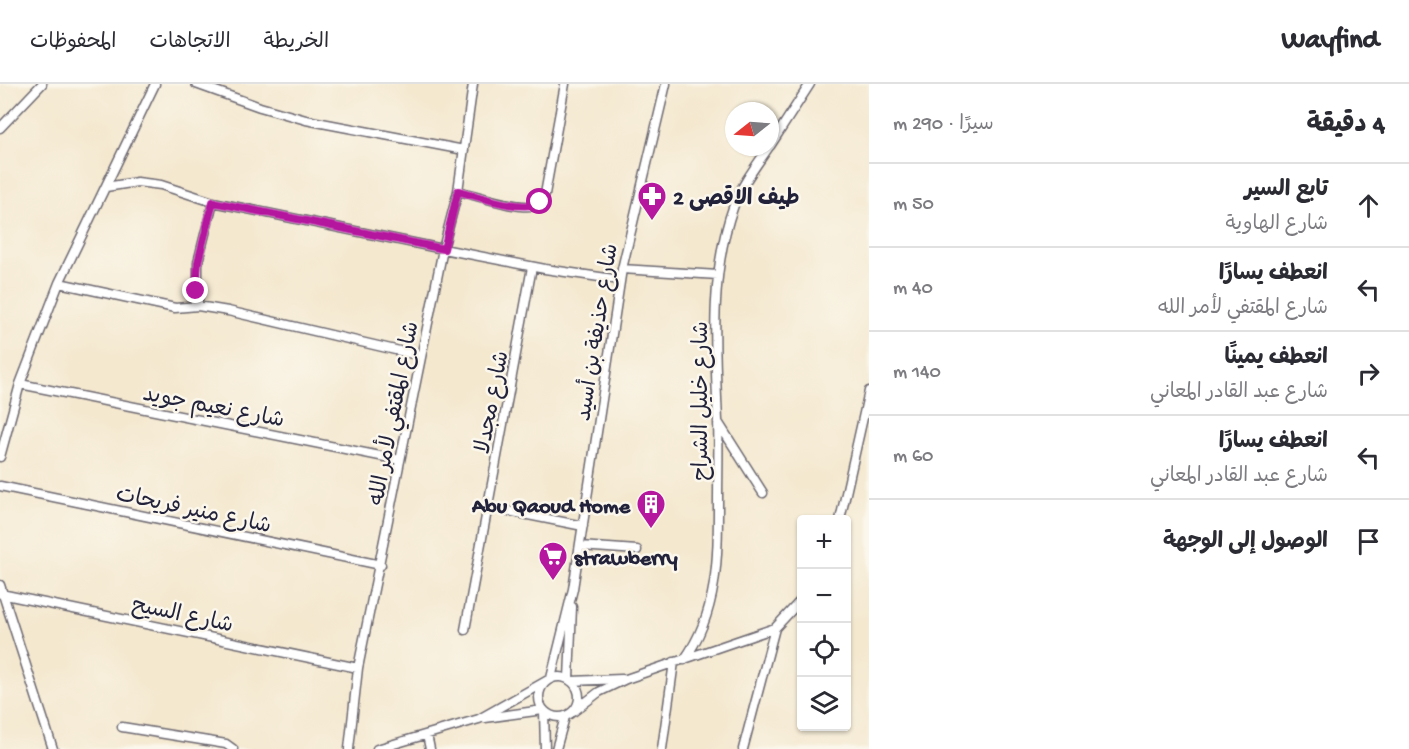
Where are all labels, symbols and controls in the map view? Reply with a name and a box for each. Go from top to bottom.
text: Wayfind [1282,25,1379,58]
text: المحفوظات [30,31,116,56]
text: الاتجاهات [149,31,231,56]
text: الخريطة [264,31,329,56]
north arrow [725,102,779,156]
text: 4 دقيقة [1307,111,1385,142]
text: سيرًا · 290 m [893,114,994,137]
text: تابع السير [1244,178,1328,204]
pharmacy icon: طيف الاقصى 2 [636,180,668,222]
place label: طيف الاقصى 2 [673,185,800,213]
route start [526,188,552,214]
icon: ahead [1352,189,1385,222]
text: 50 m [893,194,934,217]
text: شارع الهاوية [1226,214,1328,237]
street label: شارع حذيفة بن أسيد [568,241,626,423]
text: انعطف يسارًا [1219,262,1328,288]
icon: left [1352,273,1385,306]
route end [182,277,208,303]
text: 40 m [893,278,933,301]
text: شارع المقتفي لأمر الله [1158,298,1328,321]
street label: شارع المقتفي لأمر الله [359,318,429,509]
street label: شارع خليل الشراح [690,321,716,481]
text: انعطف يمينًا [1225,346,1328,372]
street label: شارع مجدلا [471,349,517,457]
icon: right [1352,357,1385,390]
text: 140 m [893,362,941,385]
street label: شارع نعيم جويد [140,382,286,435]
text: شارع عبد القادر المعاني [1150,382,1328,405]
text: انعطف يسارًا [1219,430,1328,456]
icon: left [1352,441,1385,474]
text: 60 m [893,446,933,469]
text: شارع عبد القادر المعاني [1150,466,1328,489]
street label: شارع منير فريحات [113,483,273,541]
building icon: Abu Qaoud Home [635,488,667,530]
place label: Abu Qaoud Home [471,495,631,521]
map controls [797,515,851,731]
button: + [797,515,851,569]
icon: arrive [1352,525,1385,558]
text: الوصول إلى الوجهة [1163,530,1328,556]
supermarket icon: strawberry [537,540,569,582]
place label: strawberry [574,547,678,573]
button: − [797,569,851,623]
street label: شارع السيح [129,594,235,640]
button: locate [797,623,851,677]
button: layers [797,677,851,731]

